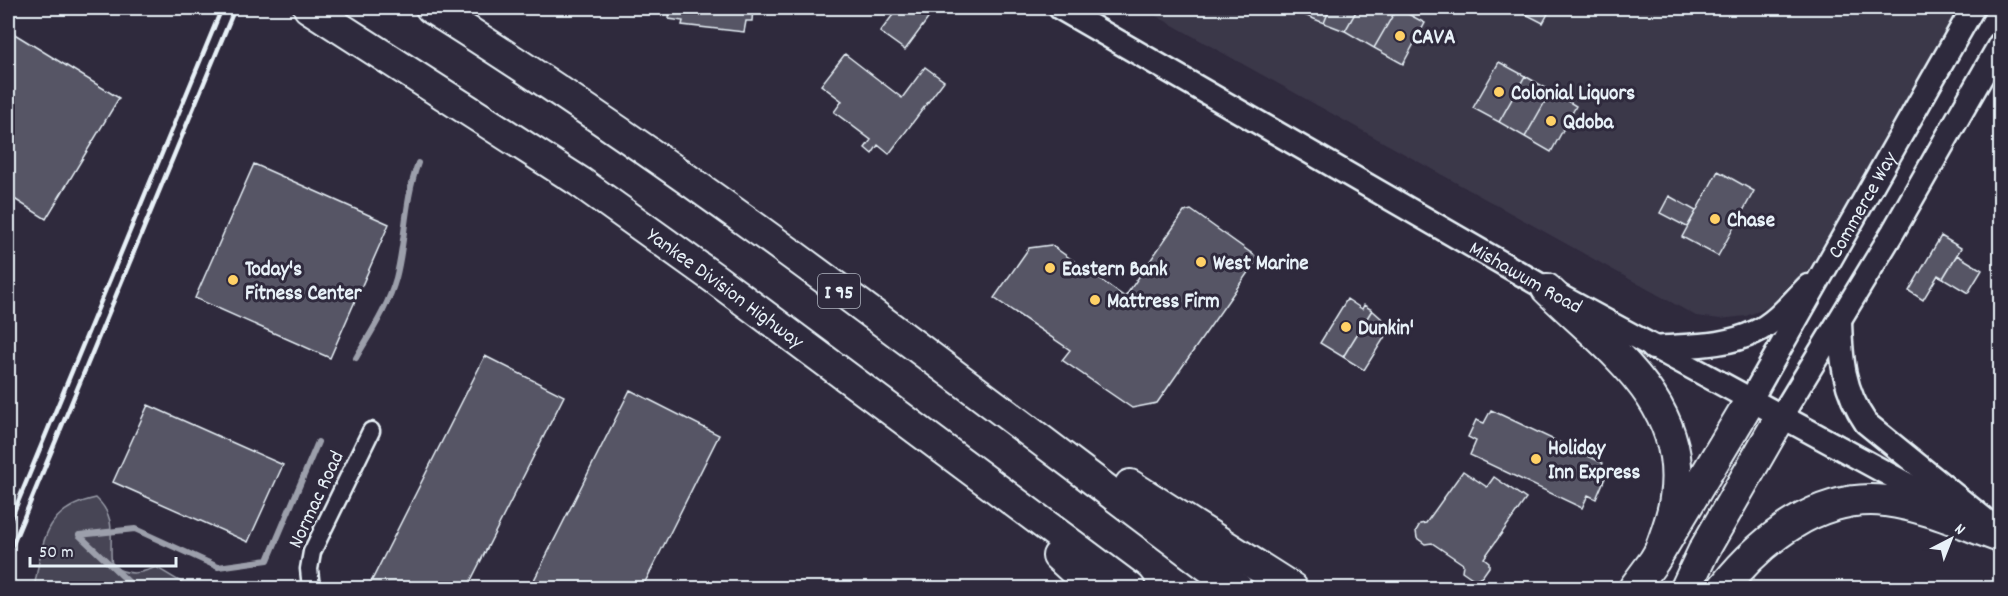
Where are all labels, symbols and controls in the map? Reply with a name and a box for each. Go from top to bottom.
place label: CAVA [1412,24,1455,54]
marker: CAVA [1393,29,1407,43]
place label: Colonial Liquors [1511,80,1635,110]
marker: Colonial Liquors [1492,85,1506,99]
place label: Qdoba [1563,109,1615,139]
marker: Qdoba [1544,114,1558,128]
street label: Commerce Way [1822,147,1907,265]
place label: Chase [1727,207,1775,237]
marker: Chase [1708,212,1722,226]
street label: Yankee Division Highway [639,222,809,358]
street label: Mishawum Road [1463,235,1587,323]
place label: West Marine [1213,250,1308,280]
marker: West Marine [1194,255,1208,269]
place label: Today's Fitness Center [245,256,363,310]
place label: Eastern Bank [1062,256,1168,286]
marker: Eastern Bank [1043,261,1057,275]
marker: Today's Fitness Center [226,273,240,287]
road number: I 95 [818,274,860,308]
place label: Mattress Firm [1107,288,1220,318]
marker: Mattress Firm [1088,293,1102,307]
place label: Dunkin' [1358,315,1414,345]
marker: Dunkin' [1339,320,1353,334]
place label: Holiday Inn Express [1548,435,1641,489]
street label: Normac Road [282,447,353,554]
marker: Holiday Inn Express [1529,452,1543,466]
north arrow [1921,509,1981,569]
text: N [1949,519,1970,541]
scale bar [30,530,176,568]
text: 50 m [39,541,74,566]

